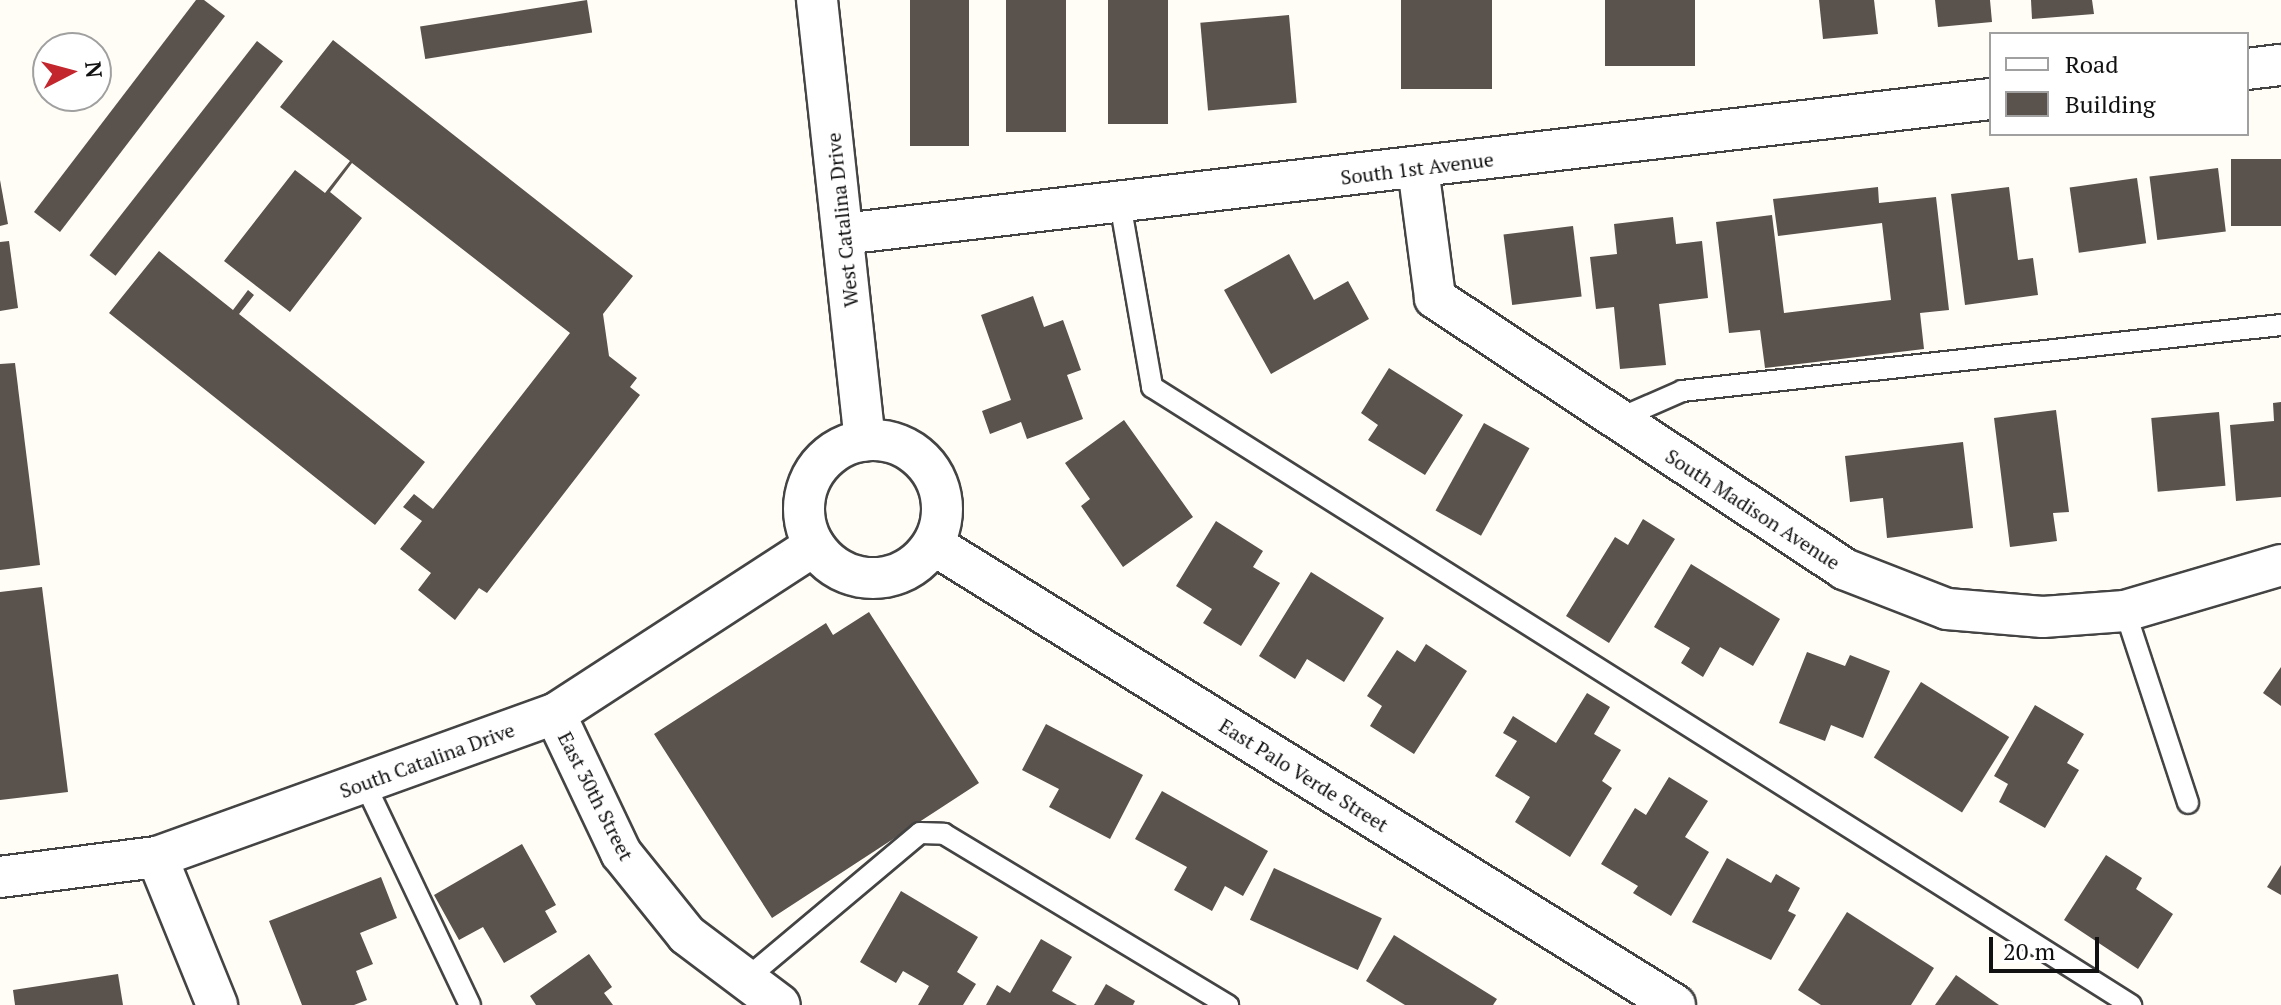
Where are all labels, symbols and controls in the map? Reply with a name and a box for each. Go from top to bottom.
north arrow [32,32,112,112]
legend [1989,32,2249,136]
text: Road [2065,48,2119,80]
text: N [79,60,110,79]
text: Building [2065,88,2155,120]
street label: West Catalina Drive [821,131,863,309]
street label: South 1st Avenue [1339,147,1495,189]
street label: South Madison Avenue [1661,443,1845,575]
street label: East Palo Verde Street [1215,713,1393,837]
street label: South Catalina Drive [336,717,518,803]
street label: East 30th Street [553,728,639,864]
scale bar [1993,921,2103,971]
text: 20 m [2003,935,2055,967]

